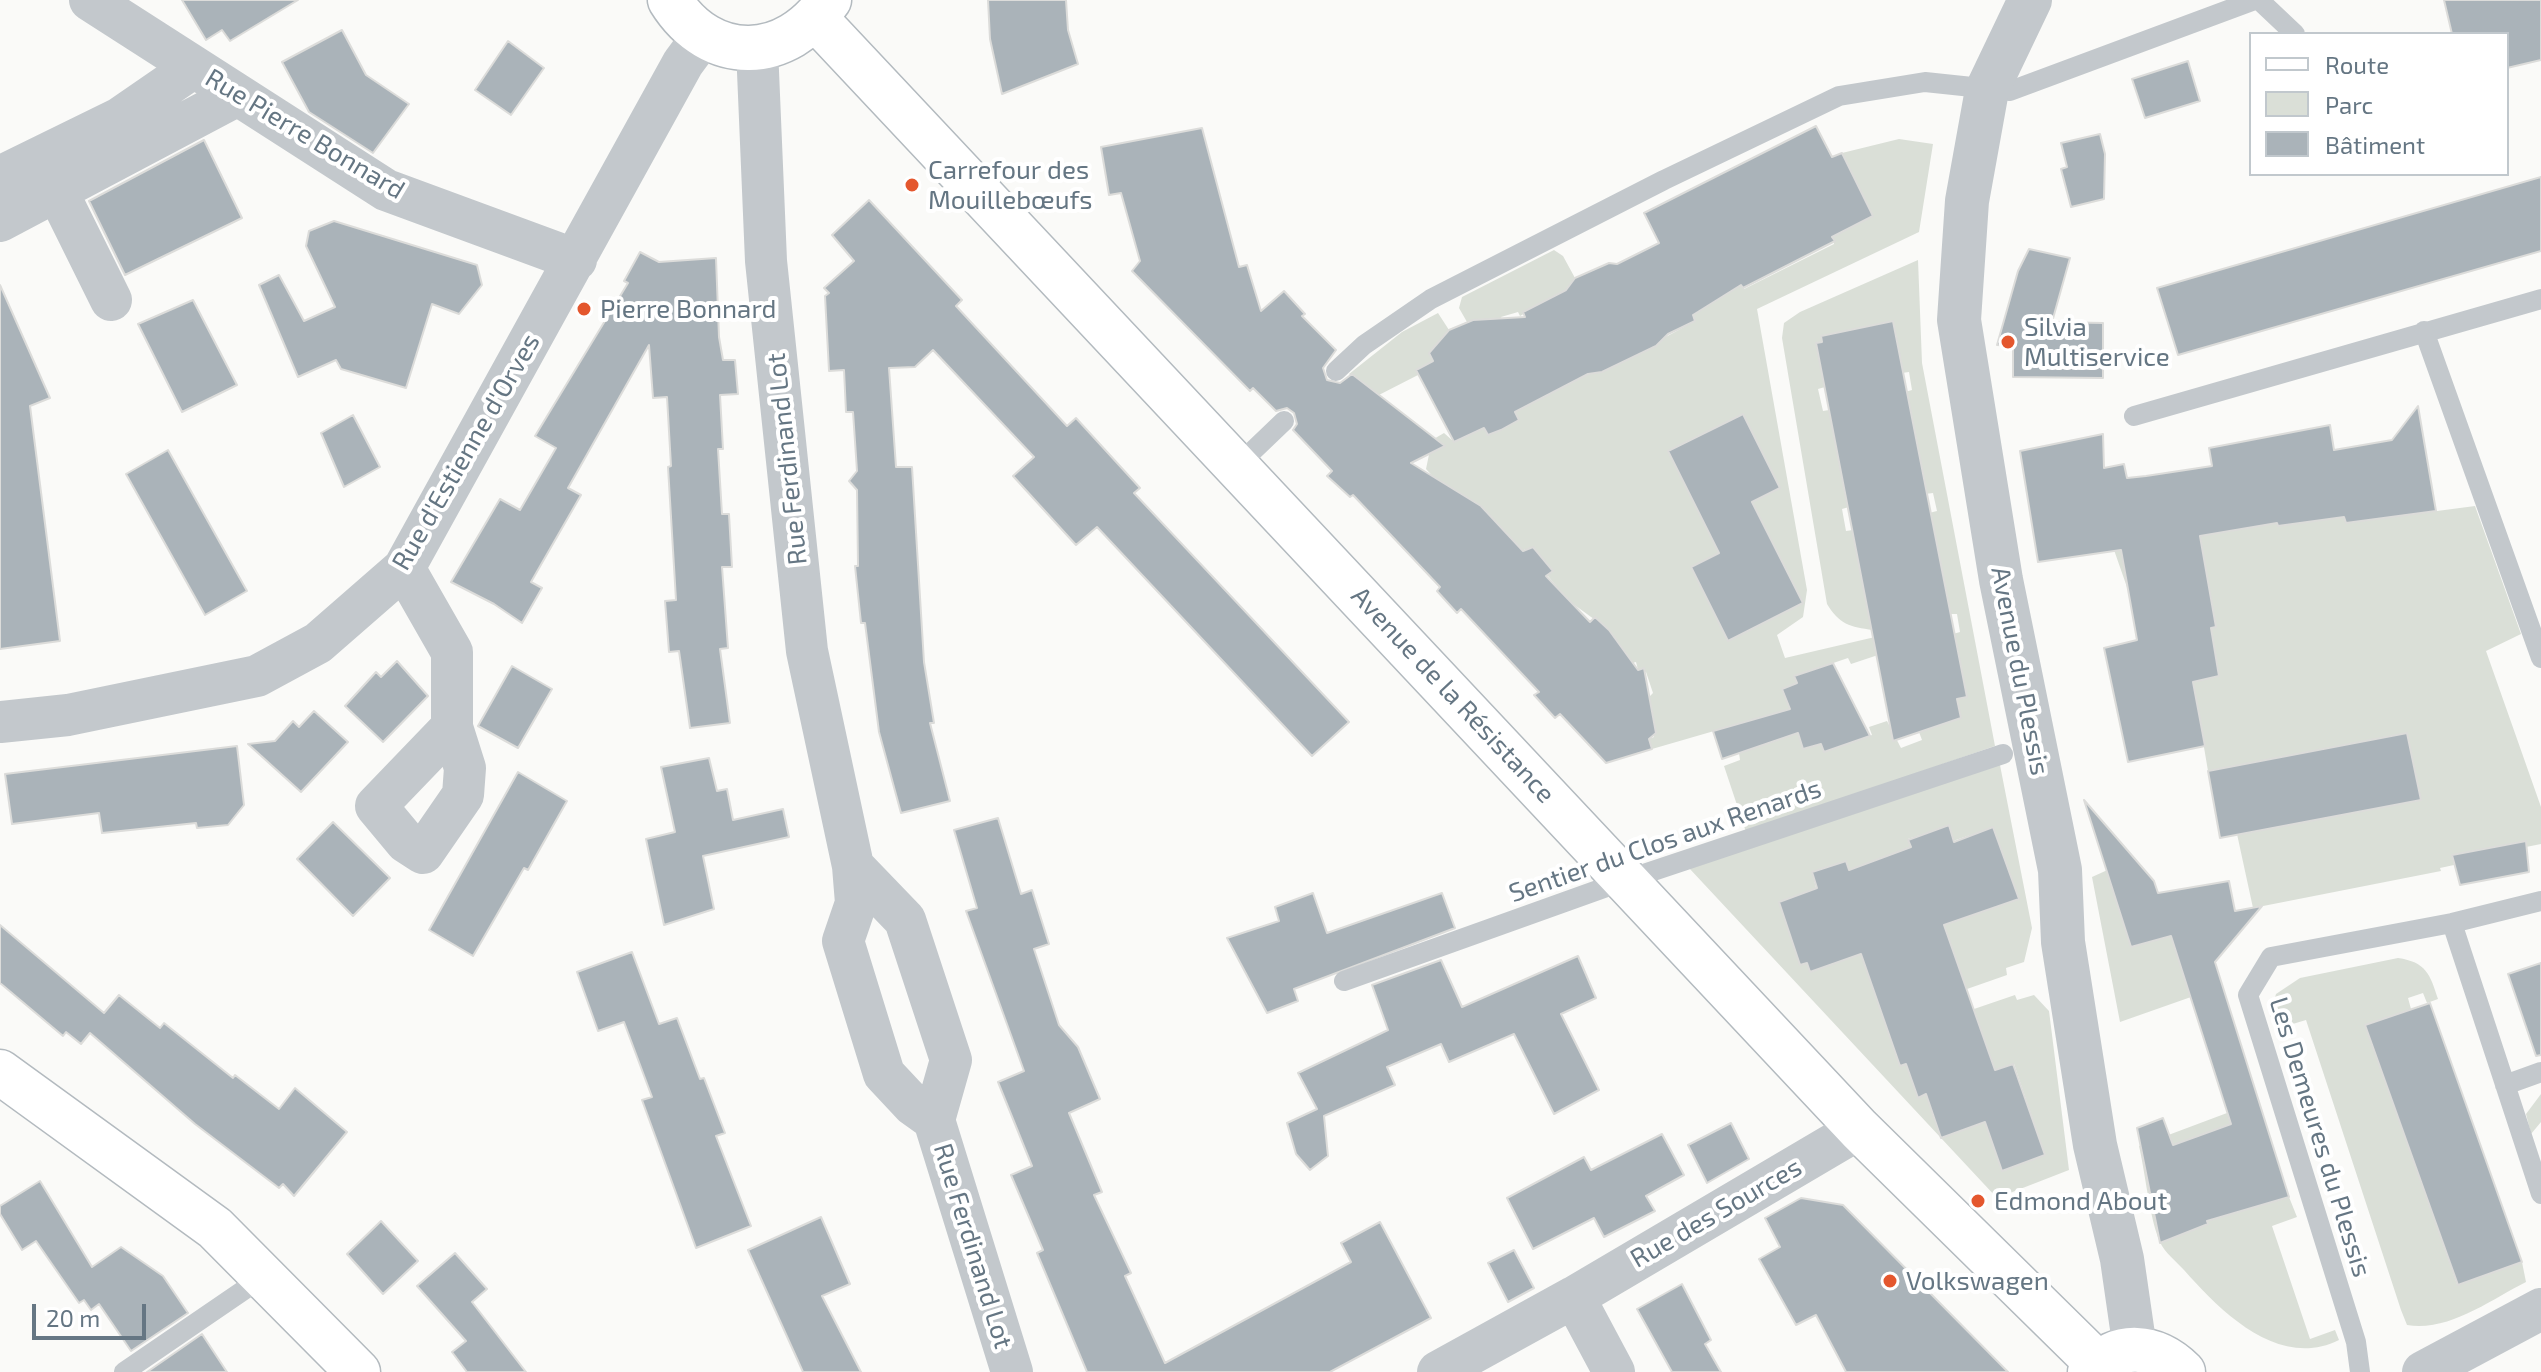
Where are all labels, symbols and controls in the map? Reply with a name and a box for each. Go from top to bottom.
legend [2249,32,2509,176]
text: Route [2325,50,2389,79]
street label: Rue Pierre Bonnard [200,62,410,206]
text: Parc [2325,90,2373,119]
text: Bâtiment [2325,130,2425,159]
place label: Carrefour des Mouillebœufs [928,154,1093,216]
marker: Carrefour des Mouillebœufs [903,176,921,194]
place label: Pierre Bonnard [600,293,776,325]
marker: Pierre Bonnard [575,300,593,318]
place label: Silvia Multiservice [2024,311,2170,372]
street label: Rue d'Estienne d'Orves [386,328,546,576]
marker: Silvia Multiservice [1999,333,2017,351]
street label: Rue Ferdinand Lot [760,352,814,566]
street label: Avenue du Plessis [1985,564,2055,778]
street label: Avenue de la Résistance [1345,581,1561,809]
street label: Sentier du Clos aux Renards [1505,773,1825,909]
street label: Les Demeures du Plessis [2263,993,2377,1281]
street label: Rue Ferdinand Lot [927,1140,1019,1352]
street label: Rue des Sources [1625,1151,1807,1275]
place label: Edmond About [1994,1185,2167,1217]
marker: Edmond About [1969,1192,1987,1210]
place label: Volkswagen [1906,1265,2049,1297]
marker: Volkswagen [1881,1272,1899,1290]
scale bar [36,1288,150,1338]
text: 20 m [46,1303,100,1332]

